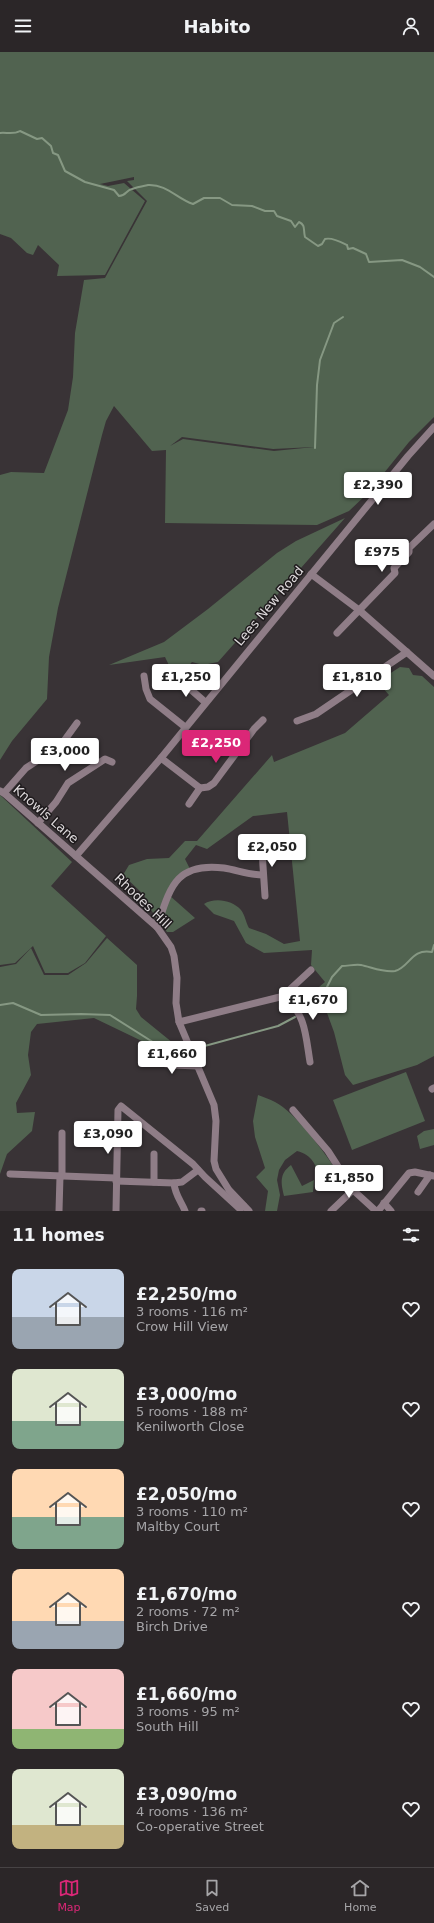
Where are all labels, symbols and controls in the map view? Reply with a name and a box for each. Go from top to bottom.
icon: menu [12,15,34,37]
icon: person [400,15,422,37]
text: Habito [183,16,251,37]
pin: £2,390 [345,472,411,506]
text: £2,390 [353,477,403,492]
pin: £975 [358,539,406,573]
text: £975 [364,544,400,559]
street label: Lees New Road [231,563,307,649]
pin: £1,250 [153,664,219,698]
pin: £1,810 [324,664,390,698]
text: £1,250 [161,669,211,684]
text: £1,810 [332,669,382,684]
pin: £2,250 [183,730,249,764]
text: £2,250 [191,735,241,750]
pin: £3,000 [32,738,98,772]
text: £3,000 [40,743,90,758]
street label: Knowls Lane [10,782,82,846]
pin: £2,050 [239,834,305,868]
text: £2,050 [247,839,297,854]
street label: Rhodes Hill [112,870,174,932]
pin: £1,670 [280,987,346,1021]
text: £1,670 [288,992,338,1007]
pin: £1,660 [139,1041,205,1075]
text: £1,660 [147,1046,197,1061]
pin: £3,090 [75,1121,141,1155]
text: £3,090 [83,1126,133,1141]
pin: £1,850 [316,1165,382,1199]
text: £1,850 [324,1170,374,1185]
icon: filters [400,1224,422,1246]
text: 11 homes [12,1225,105,1245]
text: £2,250/mo [136,1284,237,1304]
icon: home [44,1285,92,1333]
icon: heart [400,1298,422,1320]
text: 3 rooms · 116 m² [136,1304,248,1319]
text: Crow Hill View [136,1319,228,1334]
text: £3,000/mo [136,1384,237,1404]
icon: home [44,1385,92,1433]
icon: heart [400,1398,422,1420]
text: 5 rooms · 188 m² [136,1404,248,1419]
text: Kenilworth Close [136,1419,244,1434]
text: £2,050/mo [136,1484,237,1504]
icon: home [44,1485,92,1533]
icon: heart [400,1498,422,1520]
text: 3 rooms · 110 m² [136,1504,248,1519]
text: Maltby Court [136,1519,220,1534]
text: £1,670/mo [136,1584,237,1604]
icon: home [44,1585,92,1633]
icon: heart [400,1598,422,1620]
text: 2 rooms · 72 m² [136,1604,240,1619]
text: Birch Drive [136,1619,208,1634]
text: £1,660/mo [136,1684,237,1704]
icon: home [44,1685,92,1733]
icon: heart [400,1698,422,1720]
text: 3 rooms · 95 m² [136,1704,240,1719]
text: South Hill [136,1719,199,1734]
text: £3,090/mo [136,1784,237,1804]
icon: home [44,1785,92,1833]
icon: heart [400,1798,422,1820]
text: 4 rooms · 136 m² [136,1804,248,1819]
text: Co-operative Street [136,1819,264,1834]
tab: Map [57,1877,81,1914]
tab: Saved [195,1877,229,1914]
tab: Home [344,1877,377,1914]

